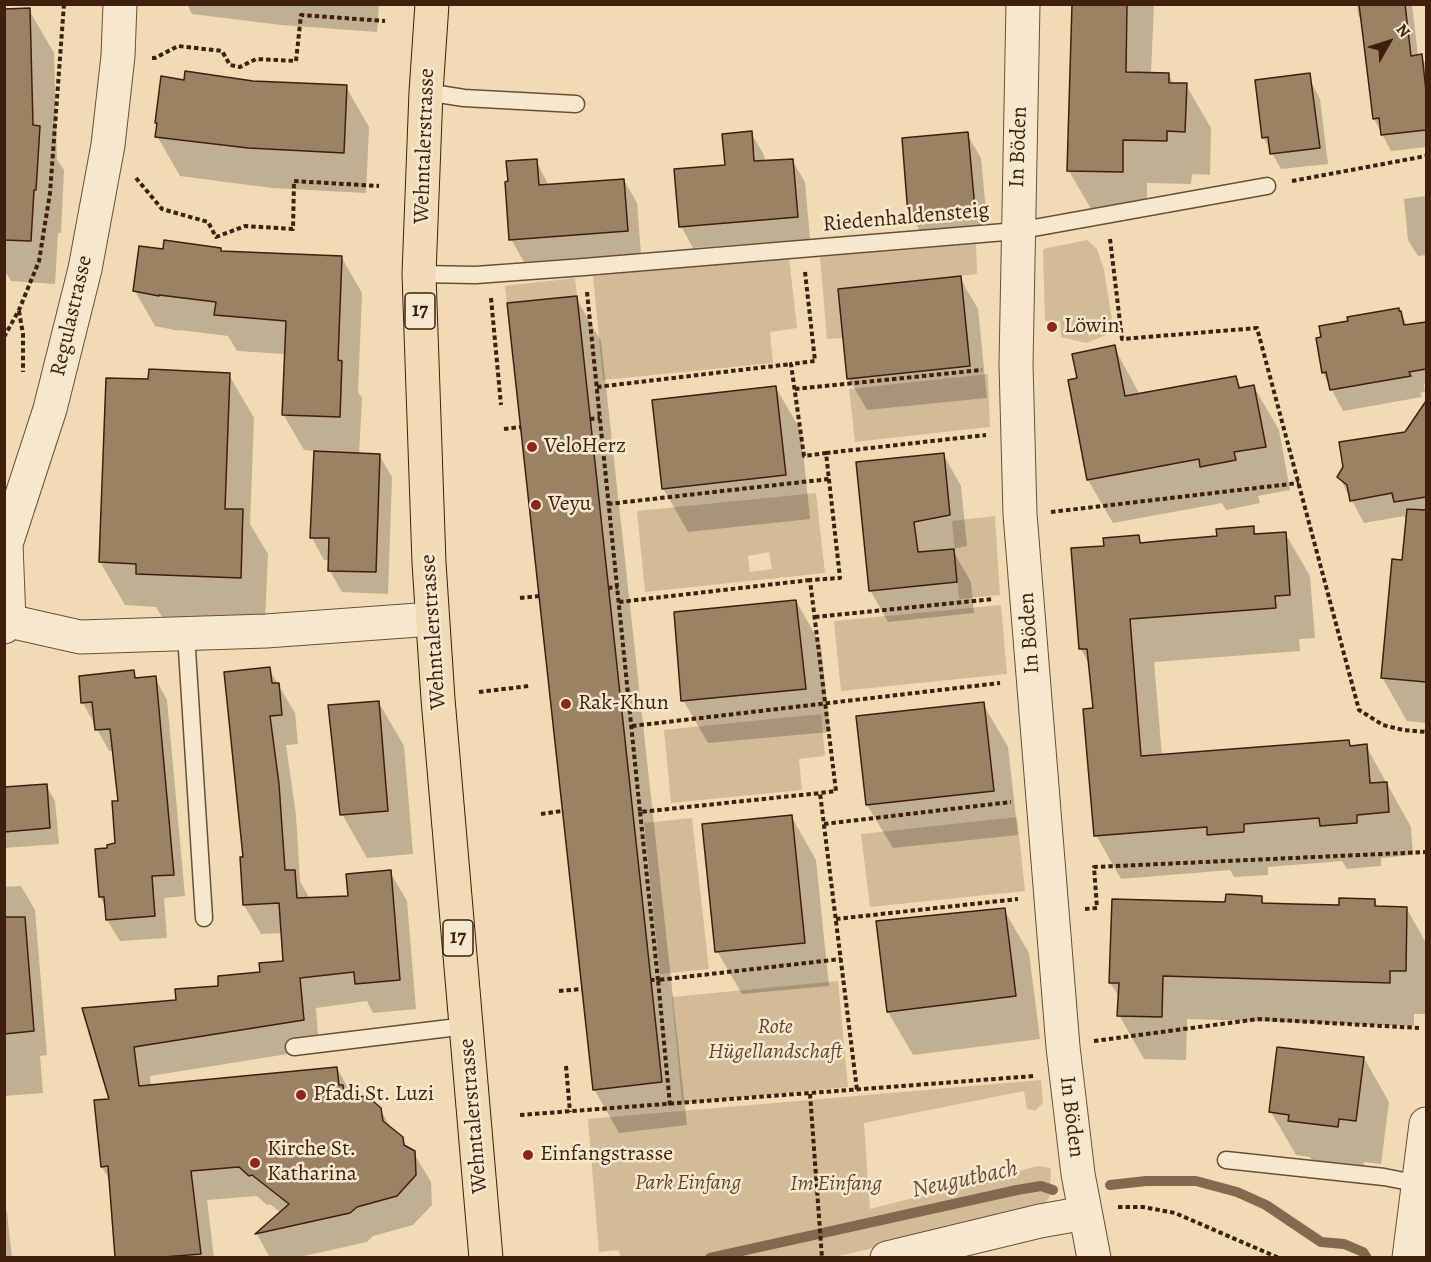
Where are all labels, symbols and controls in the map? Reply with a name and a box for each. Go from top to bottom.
north arrow [1359,12,1419,72]
text: N [1391,19,1415,42]
street label: Wehntalerstrasse [409,68,441,224]
street label: In Böden [1004,106,1034,188]
street label: Riedenhaldensteig [822,198,990,238]
street label: Regulastrasse [45,253,99,379]
road number: 17 [405,293,435,329]
place label: Löwin [1064,314,1120,340]
marker: Löwin [1045,320,1059,334]
place label: VeloHerz [544,434,626,460]
marker: VeloHerz [525,440,539,454]
place label: Veyu [548,492,591,518]
marker: Veyu [529,498,543,512]
street label: Wehntalerstrasse [415,553,453,711]
street label: In Böden [1014,591,1046,675]
place label: Rak-Khun [578,691,669,717]
marker: Rak-Khun [559,697,573,711]
road number: 17 [443,920,473,956]
park label: Rote Hügellandschaft [708,1015,842,1066]
street label: Wehntalerstrasse [454,1037,494,1195]
street label: In Böden [1053,1075,1089,1159]
place label: Pfadi St. Luzi [313,1082,434,1108]
marker: Pfadi St. Luzi [294,1088,308,1102]
place label: Kirche St. Katharina [267,1137,357,1188]
place label: Einfangstrasse [540,1142,673,1168]
marker: Einfangstrasse [521,1148,535,1162]
water label: Neugutbach [909,1155,1021,1205]
marker: Kirche St. Katharina [248,1156,262,1170]
park label: Park Einfang [635,1171,741,1197]
park label: Im Einfang [790,1172,882,1198]

